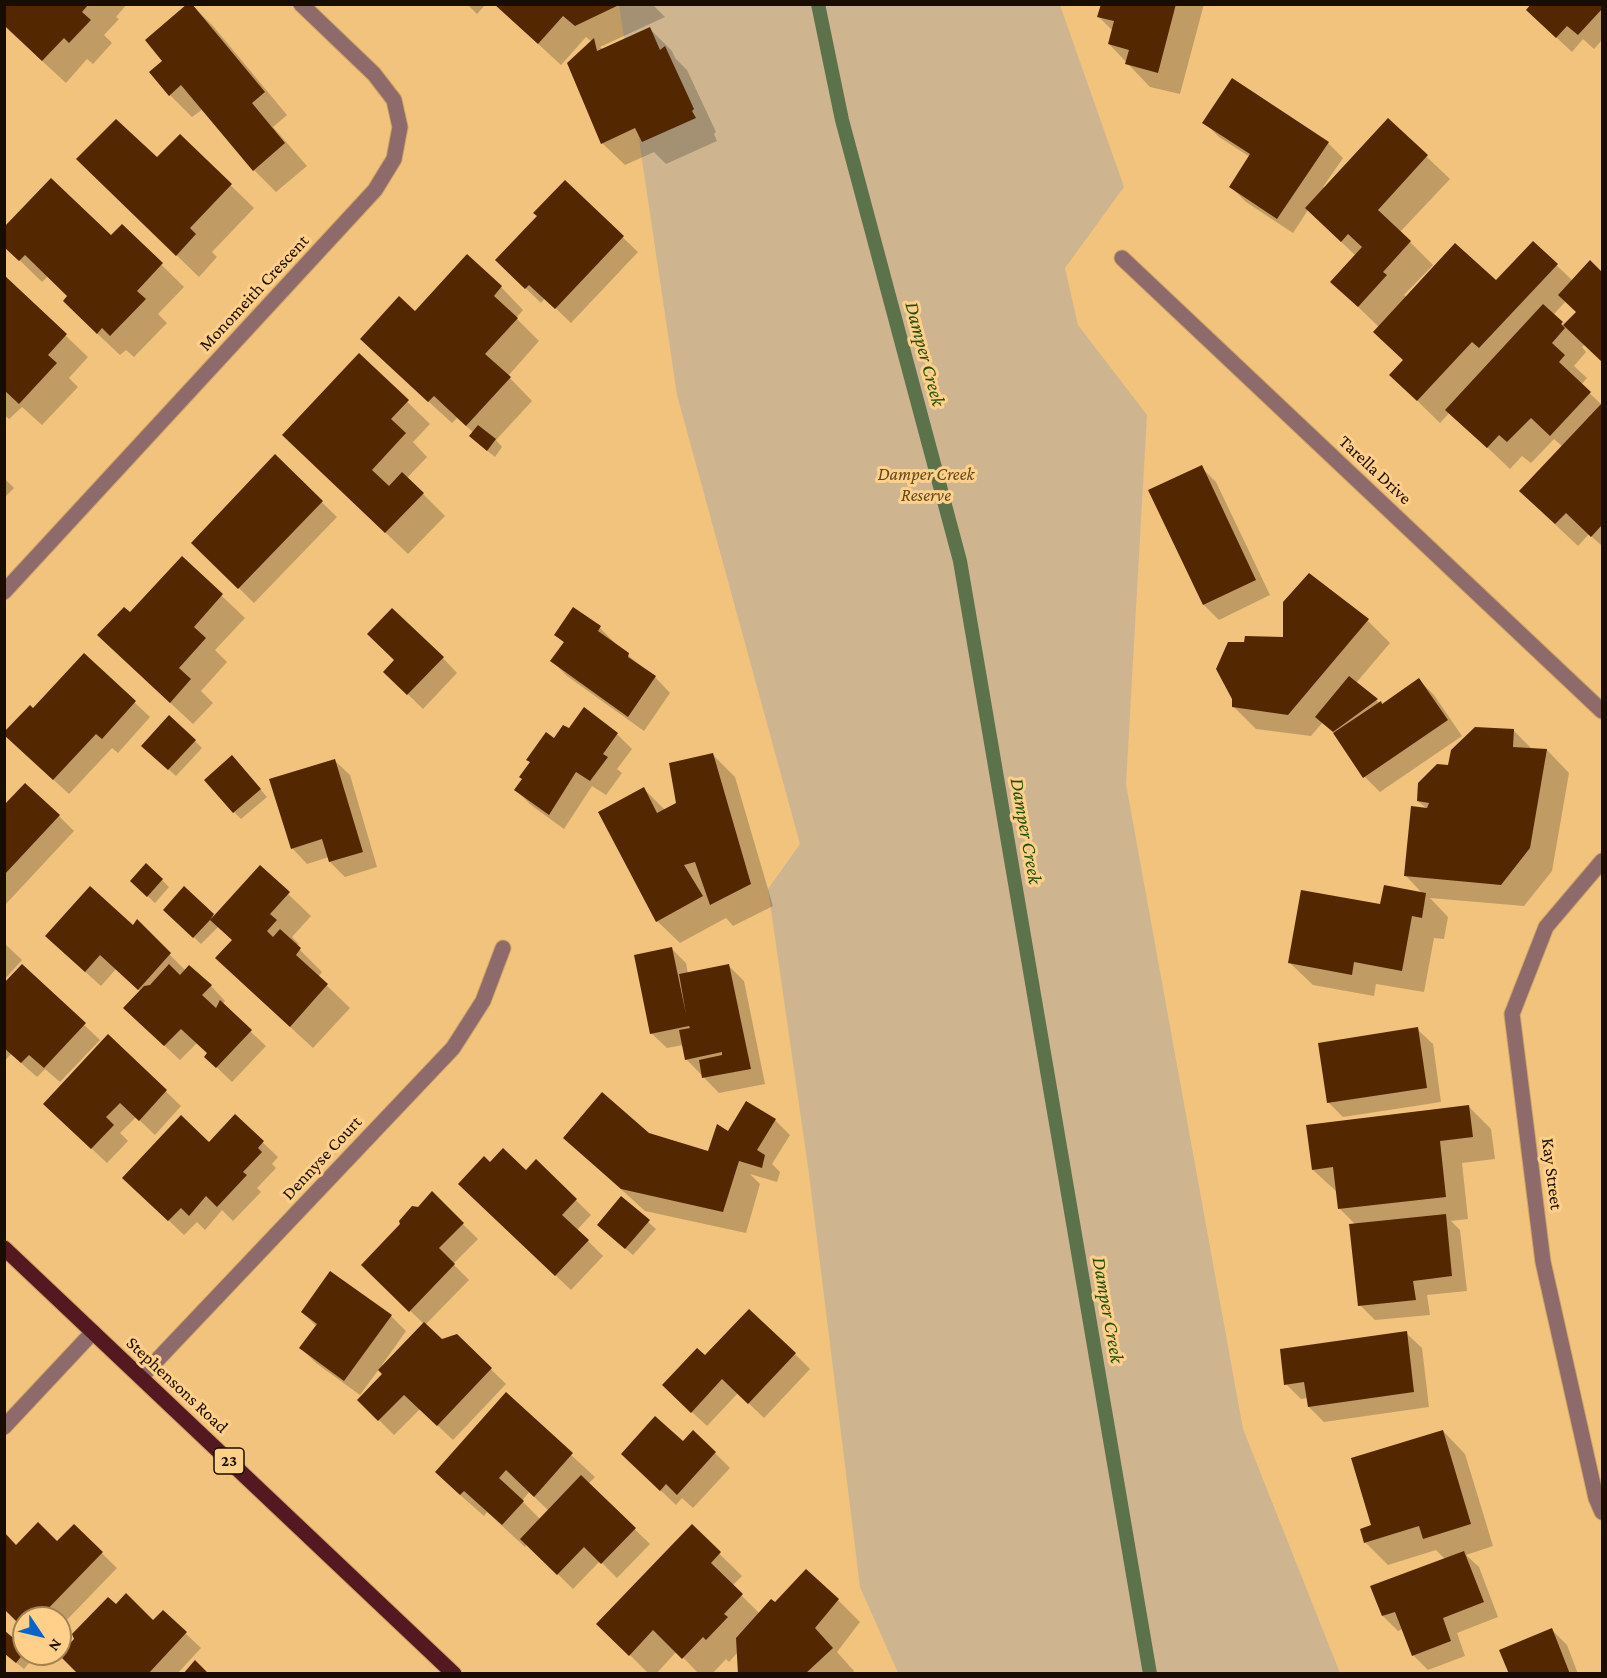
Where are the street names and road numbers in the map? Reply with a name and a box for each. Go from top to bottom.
street label: Monomeith Crescent [195,230,313,356]
street label: Tarella Drive [1334,431,1416,509]
street label: Dennyse Court [278,1111,366,1205]
street label: Kay Street [1537,1137,1567,1211]
street label: Stephensons Road [122,1332,232,1438]
road number: 23 [214,1448,244,1474]

